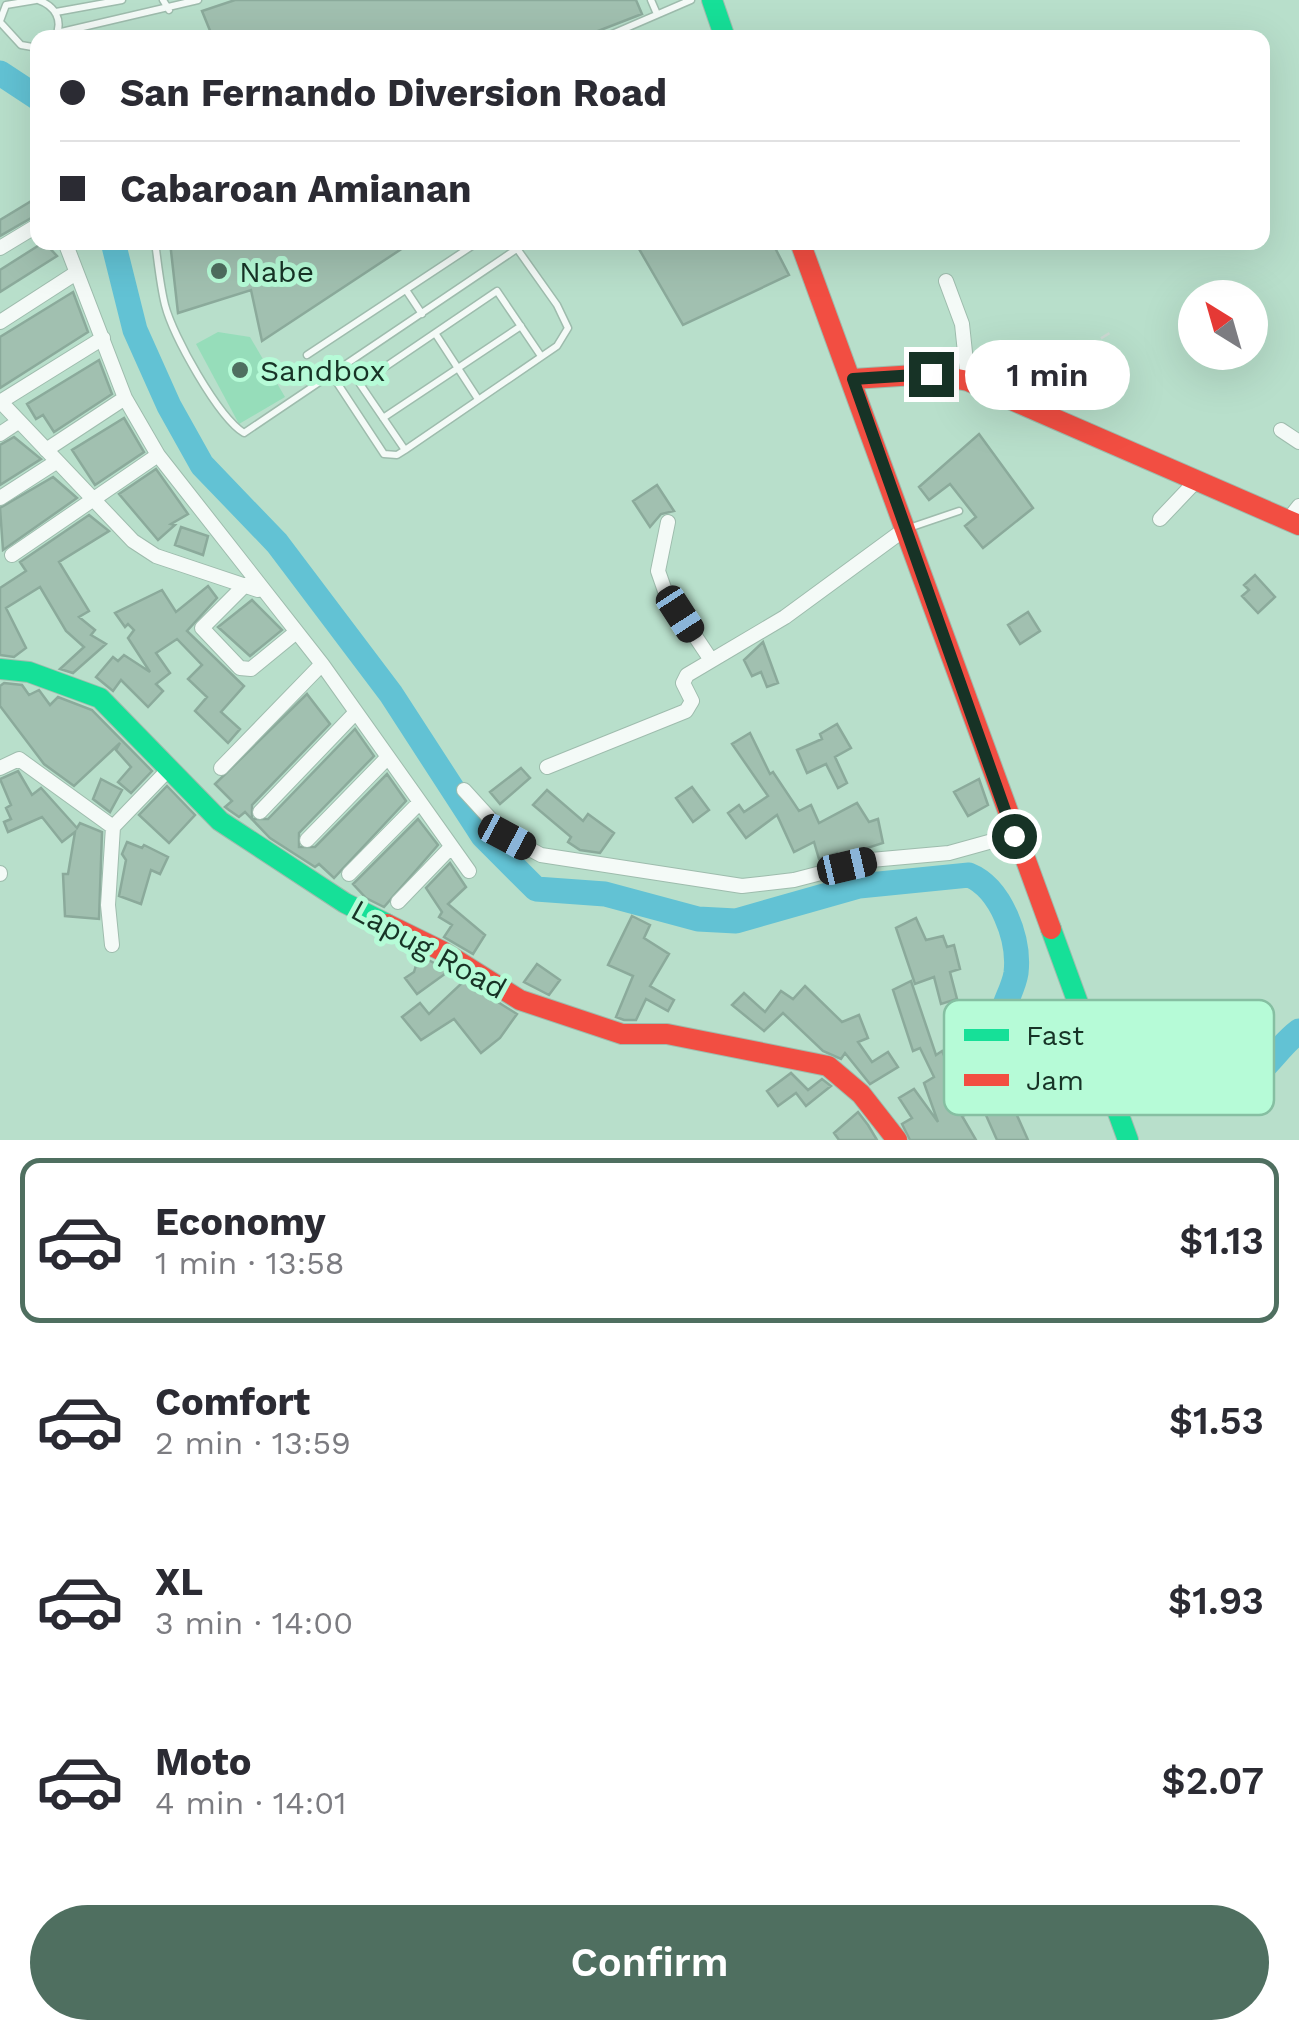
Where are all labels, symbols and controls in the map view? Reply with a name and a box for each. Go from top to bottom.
text: San Fernando Diversion Road [120,71,667,115]
text: Cabaroan Amianan [120,167,471,211]
place label: Nabe [239,254,314,289]
marker: Nabe [208,260,230,282]
north arrow [1178,280,1268,370]
map controls [1178,280,1268,370]
callout: 1 min [966,339,1131,409]
route end [909,352,954,397]
place label: Sandbox [260,353,385,388]
text: 1 min [1006,356,1089,394]
marker: Sandbox [229,359,251,381]
car [651,581,709,647]
car [473,810,541,864]
route start [992,814,1037,859]
car [814,845,880,887]
street label: Lapug Road [345,892,513,1006]
legend [944,1000,1274,1115]
text: Fast [1026,1019,1084,1052]
text: Jam [1026,1064,1084,1097]
icon: car [35,1196,125,1286]
text: Economy [155,1200,326,1244]
text: $1.13 [1179,1219,1264,1263]
text: 1 min · 13:58 [155,1244,345,1282]
icon: car [35,1376,125,1466]
text: Comfort [155,1380,310,1424]
text: $1.53 [1169,1399,1264,1443]
text: 2 min · 13:59 [155,1424,351,1462]
icon: car [35,1556,125,1646]
text: XL [155,1560,203,1604]
text: $1.93 [1168,1579,1264,1623]
text: 3 min · 14:00 [155,1604,353,1642]
icon: car [35,1736,125,1826]
text: Moto [155,1740,251,1784]
text: $2.07 [1162,1759,1264,1803]
text: 4 min · 14:01 [155,1784,347,1822]
button: Confirm [30,1905,1269,2020]

